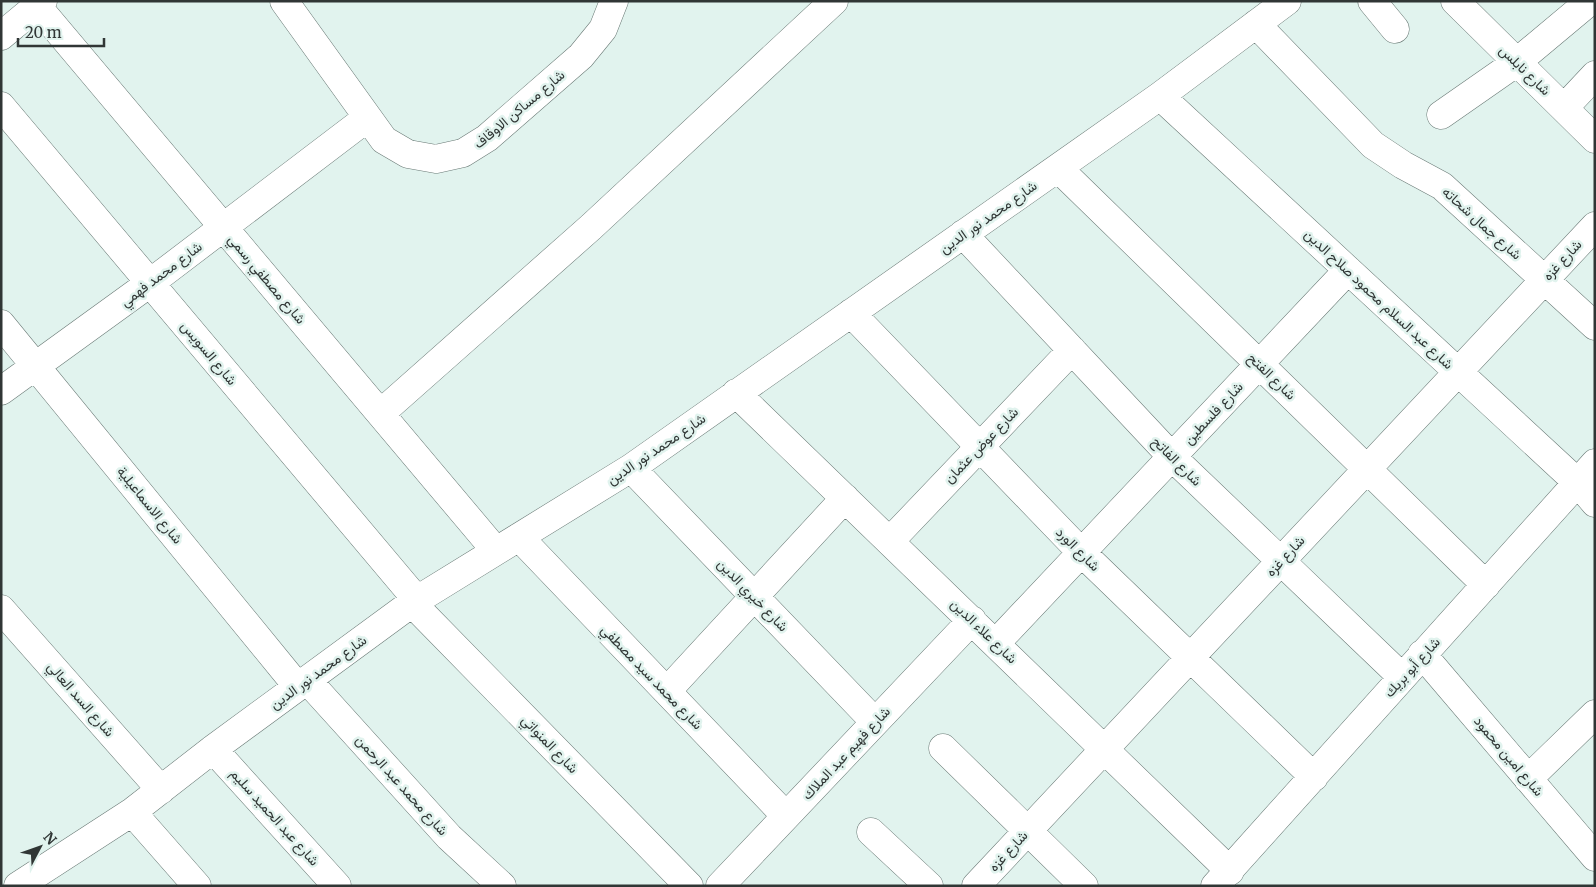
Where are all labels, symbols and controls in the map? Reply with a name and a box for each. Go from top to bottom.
scale bar [18,15,104,47]
text: 20 m [25,23,62,42]
street label: شارع نابلس [1494,41,1555,100]
street label: شارع مساكن الاوقاف [470,66,570,154]
street label: شارع محمد نور الدين [936,177,1042,259]
street label: شارع جمال شحاته [1437,183,1526,265]
street label: شارع عبد السلام محمود صلاح الدين [1299,225,1457,374]
street label: شارع مصطفي رسمي [222,230,310,330]
street label: شارع غزه [1538,236,1587,286]
street label: شارع محمد فهمي [116,237,207,313]
street label: شارع السويس [175,317,241,390]
street label: شارع الفتح [1243,349,1300,405]
street label: شارع فلسطين [1179,378,1248,449]
street label: شارع عوض عثمان [940,403,1023,488]
street label: شارع محمد نور الدين [603,409,710,490]
street label: شارع الفاتح [1147,432,1206,491]
street label: شارع الاسماعيلية [112,463,187,549]
street label: شارع الورد [1051,523,1104,576]
street label: شارع غزه [1261,532,1310,582]
street label: شارع خيري الدين [711,555,792,637]
street label: شارع علاء الدين [945,595,1021,669]
street label: شارع محمد سيد مصطفي [595,621,707,735]
street label: شارع محمد نور الدين [266,631,371,715]
street label: شارع أبو بريك [1380,633,1445,702]
street label: شارع السد العالي [41,658,118,742]
street label: شارع فهيم عبد الملاك [798,703,895,805]
street label: شارع المنواتي [516,711,582,779]
street label: شارع امين محمود [1469,712,1548,801]
street label: شارع محمد عبد الرحمن [351,731,452,840]
street label: شارع عبد الحميد سليم [225,765,323,871]
north arrow [15,822,65,872]
street label: شارع غزه [984,827,1033,877]
text: N [39,828,60,849]

